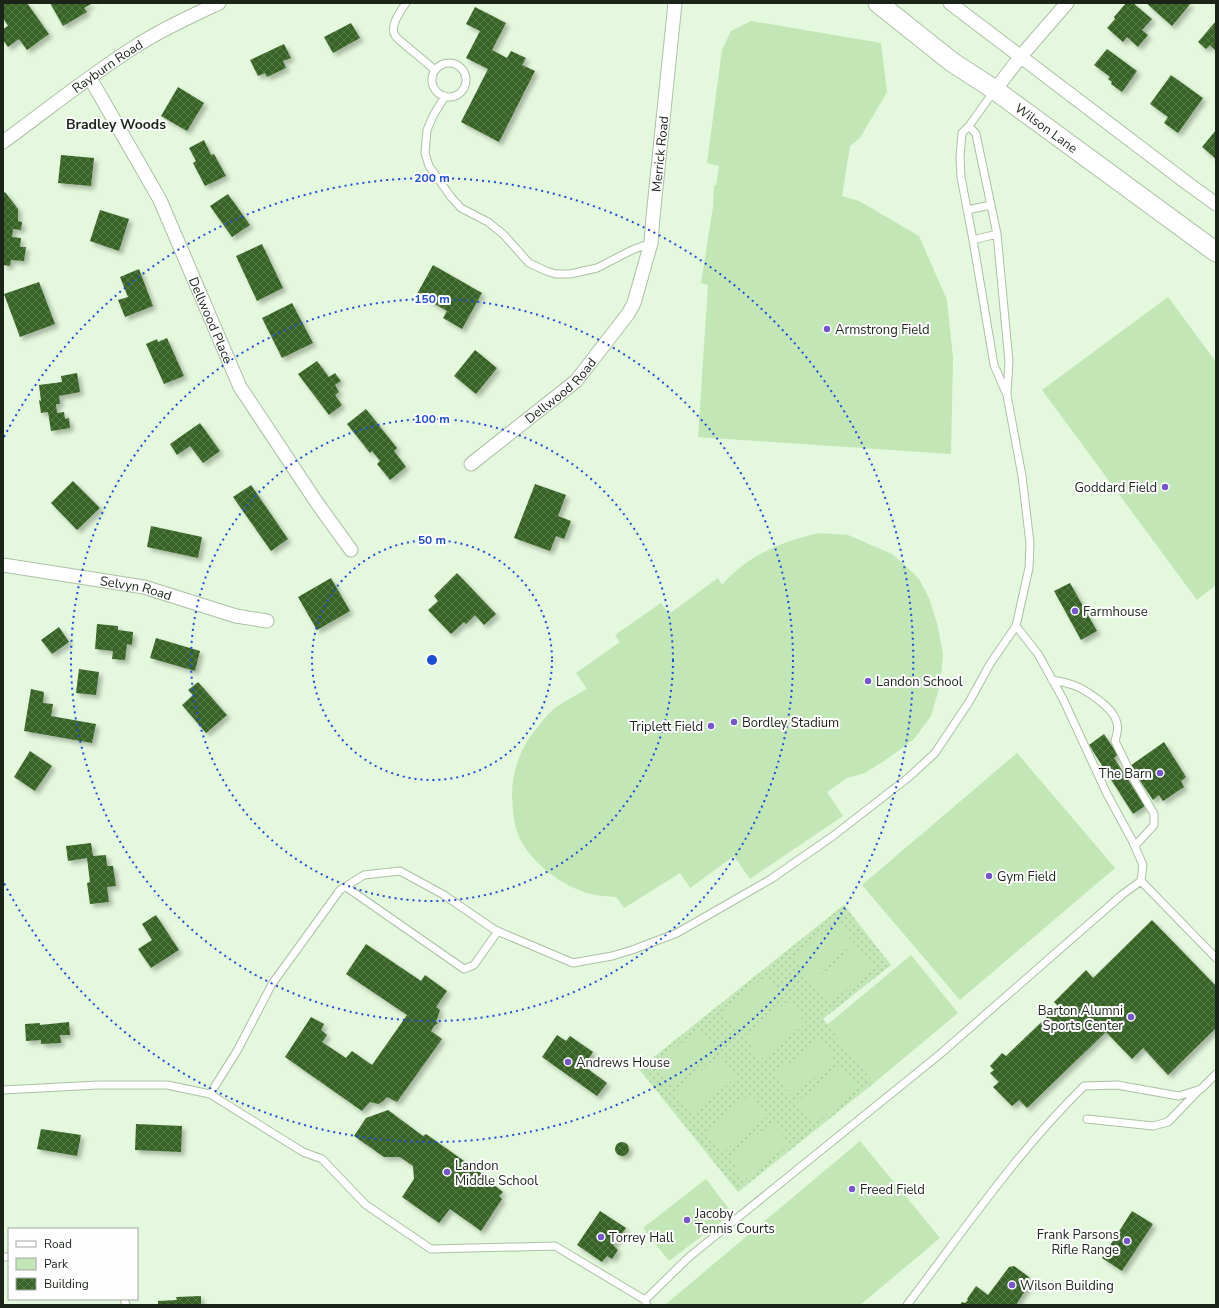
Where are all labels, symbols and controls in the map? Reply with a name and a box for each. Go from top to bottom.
street label: Rayburn Road [68,36,147,98]
street label: Wilson Lane [1011,100,1081,158]
district label: Bradley Woods [66,115,166,134]
street label: Merrick Road [648,115,673,193]
text: 200 m [414,170,450,186]
street label: Dellwood Place [184,274,237,366]
text: 150 m [414,291,450,307]
place label: Armstrong Field [835,321,930,339]
marker: Armstrong Field [822,324,832,334]
street label: Dellwood Road [521,354,601,428]
text: 100 m [414,411,450,427]
place label: Goddard Field [1074,479,1157,497]
marker: Goddard Field [1160,482,1170,492]
text: 50 m [418,532,446,548]
street label: Selvyn Road [99,572,174,605]
place label: Farmhouse [1083,603,1148,621]
marker: Farmhouse [1070,606,1080,616]
centre of rings [425,653,439,667]
place label: Landon School [876,673,963,691]
marker: Landon School [863,676,873,686]
place label: Bordley Stadium [742,714,839,732]
marker: Bordley Stadium [729,717,739,727]
place label: Triplett Field [630,718,703,736]
marker: Triplett Field [706,721,716,731]
place label: The Barn [1099,765,1152,783]
marker: The Barn [1155,768,1165,778]
place label: Gym Field [997,868,1056,886]
marker: Gym Field [984,871,994,881]
place label: Barton Alumni Sports Center [1038,1002,1123,1035]
marker: Barton Alumni Sports Center [1126,1012,1136,1022]
place label: Andrews House [576,1054,670,1072]
marker: Andrews House [563,1057,573,1067]
place label: Landon Middle School [455,1157,538,1190]
marker: Landon Middle School [442,1167,452,1177]
place label: Freed Field [860,1181,925,1199]
marker: Freed Field [847,1184,857,1194]
place label: Jacoby Tennis Courts [694,1205,775,1238]
marker: Jacoby Tennis Courts [682,1215,692,1225]
place label: Frank Parsons Rifle Range [1037,1226,1119,1259]
legend [8,1228,138,1300]
place label: Torrey Hall [609,1229,674,1247]
marker: Torrey Hall [596,1232,606,1242]
text: Road [44,1236,72,1252]
marker: Frank Parsons Rifle Range [1122,1236,1132,1246]
text: Park [44,1256,69,1272]
text: Building [44,1276,89,1292]
place label: Wilson Building [1020,1277,1114,1295]
marker: Wilson Building [1007,1280,1017,1290]

